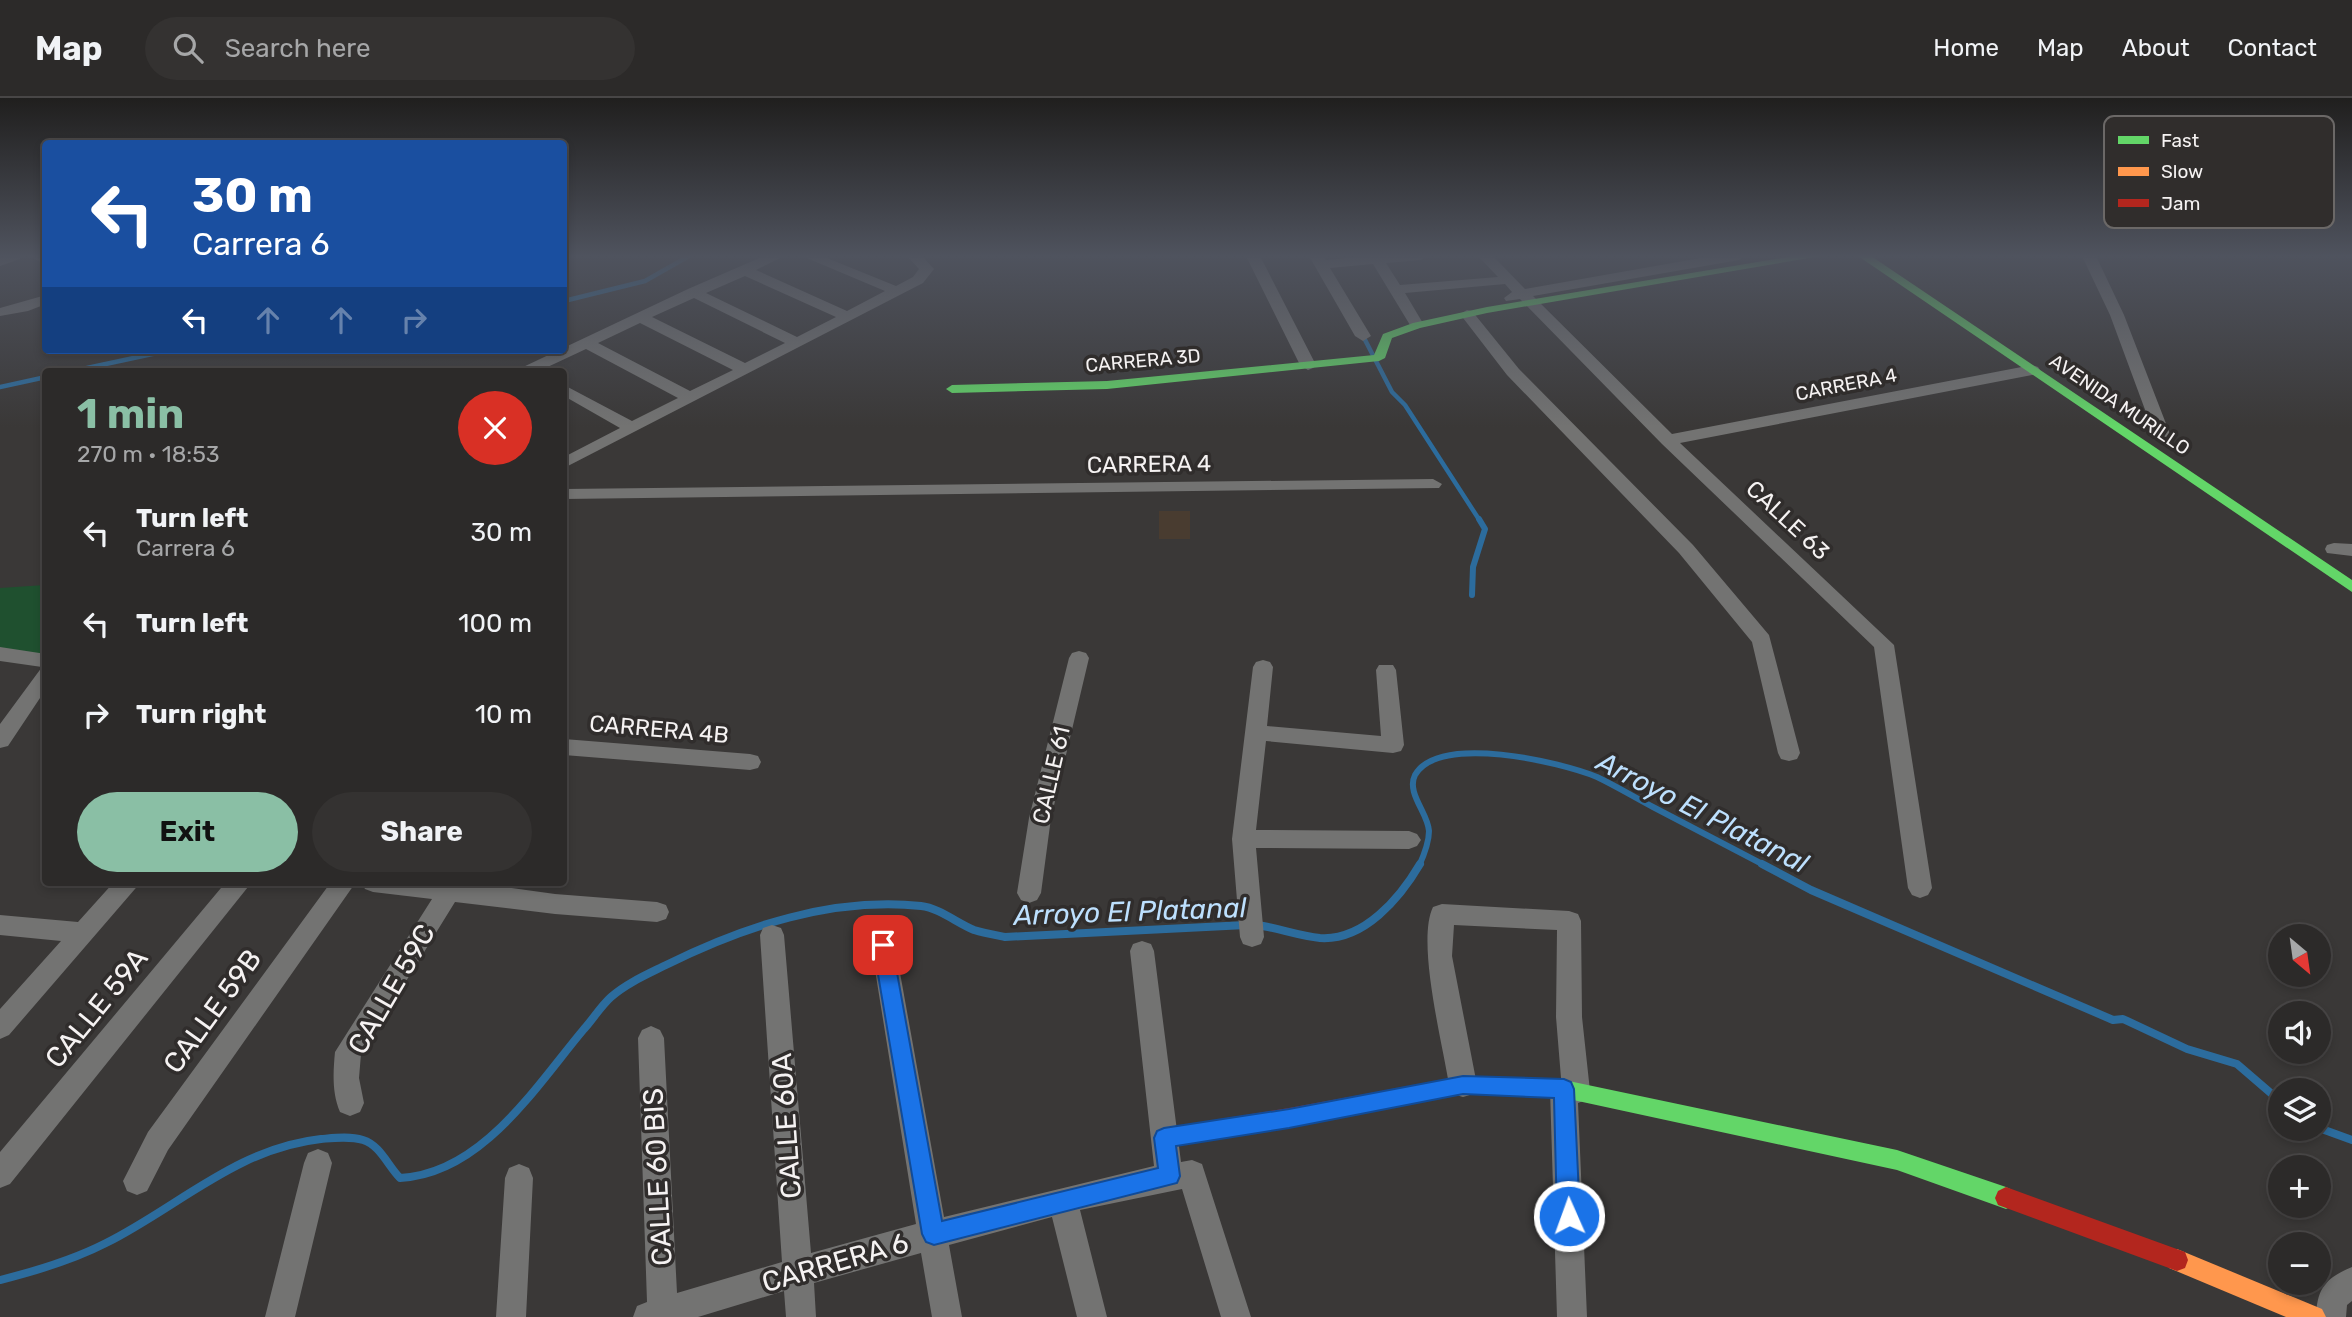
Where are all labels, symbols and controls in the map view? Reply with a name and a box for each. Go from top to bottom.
search box [145,17,635,80]
text: Map [35,29,103,68]
icon: search [169,29,207,67]
text: Search here [225,33,370,64]
text: Home [1933,34,1999,62]
text: Map [2037,34,2084,62]
text: About [2122,34,2190,62]
text: Contact [2228,34,2317,62]
legend [2104,116,2334,228]
text: Fast [2161,129,2200,152]
text: Slow [2161,160,2203,183]
text: 30 m [192,166,313,224]
icon: left [77,168,168,259]
text: Jam [2161,192,2200,215]
text: Carrera 6 [192,225,330,263]
icon: left [176,301,214,339]
icon: ahead [249,301,287,339]
icon: ahead [322,301,360,339]
icon: right [395,301,433,339]
street label: CARRERA 3D [1085,344,1202,377]
street label: AVENIDA MURILLO [2045,349,2194,460]
street label: CARRERA 4 [1793,363,1899,406]
text: 1 min [77,389,184,439]
button: close [458,391,532,465]
text: 270 m · 18:53 [77,440,220,468]
street label: CARRERA 4 [1087,449,1211,479]
street label: CALLE 63 [1741,474,1835,566]
text: Turn left [136,503,248,534]
icon: left [77,514,115,552]
text: 30 m [470,517,532,548]
text: Carrera 6 [136,534,235,562]
icon: left [77,605,115,643]
text: Turn left [136,608,248,639]
text: 100 m [458,608,532,639]
icon: right [77,696,115,734]
text: Turn right [136,699,266,730]
text: 10 m [475,699,532,730]
street label: CARRERA 4B [588,709,730,749]
street label: CALLE 61 [1026,724,1076,826]
water label: Arroyo El Platanal [1590,744,1815,881]
button: Exit [77,792,298,872]
button: Share [312,792,532,872]
water label: Arroyo El Platanal [1011,891,1248,932]
pin [853,915,913,975]
street label: CALLE 59C [341,918,442,1060]
north arrow [2268,924,2331,987]
map controls [2268,924,2331,1295]
icon: arrive [864,926,902,964]
street label: CALLE 59A [38,942,155,1074]
street label: CALLE 59B [157,943,268,1079]
button: sound [2268,1001,2331,1064]
street label: CALLE 60A [765,1052,808,1200]
button: layers [2268,1078,2331,1141]
street label: CALLE 60 BIS [636,1087,679,1267]
button: + [2268,1155,2331,1218]
position arrow [1532,1179,1606,1253]
street label: CARRERA 6 [758,1226,912,1299]
button: − [2268,1232,2331,1295]

